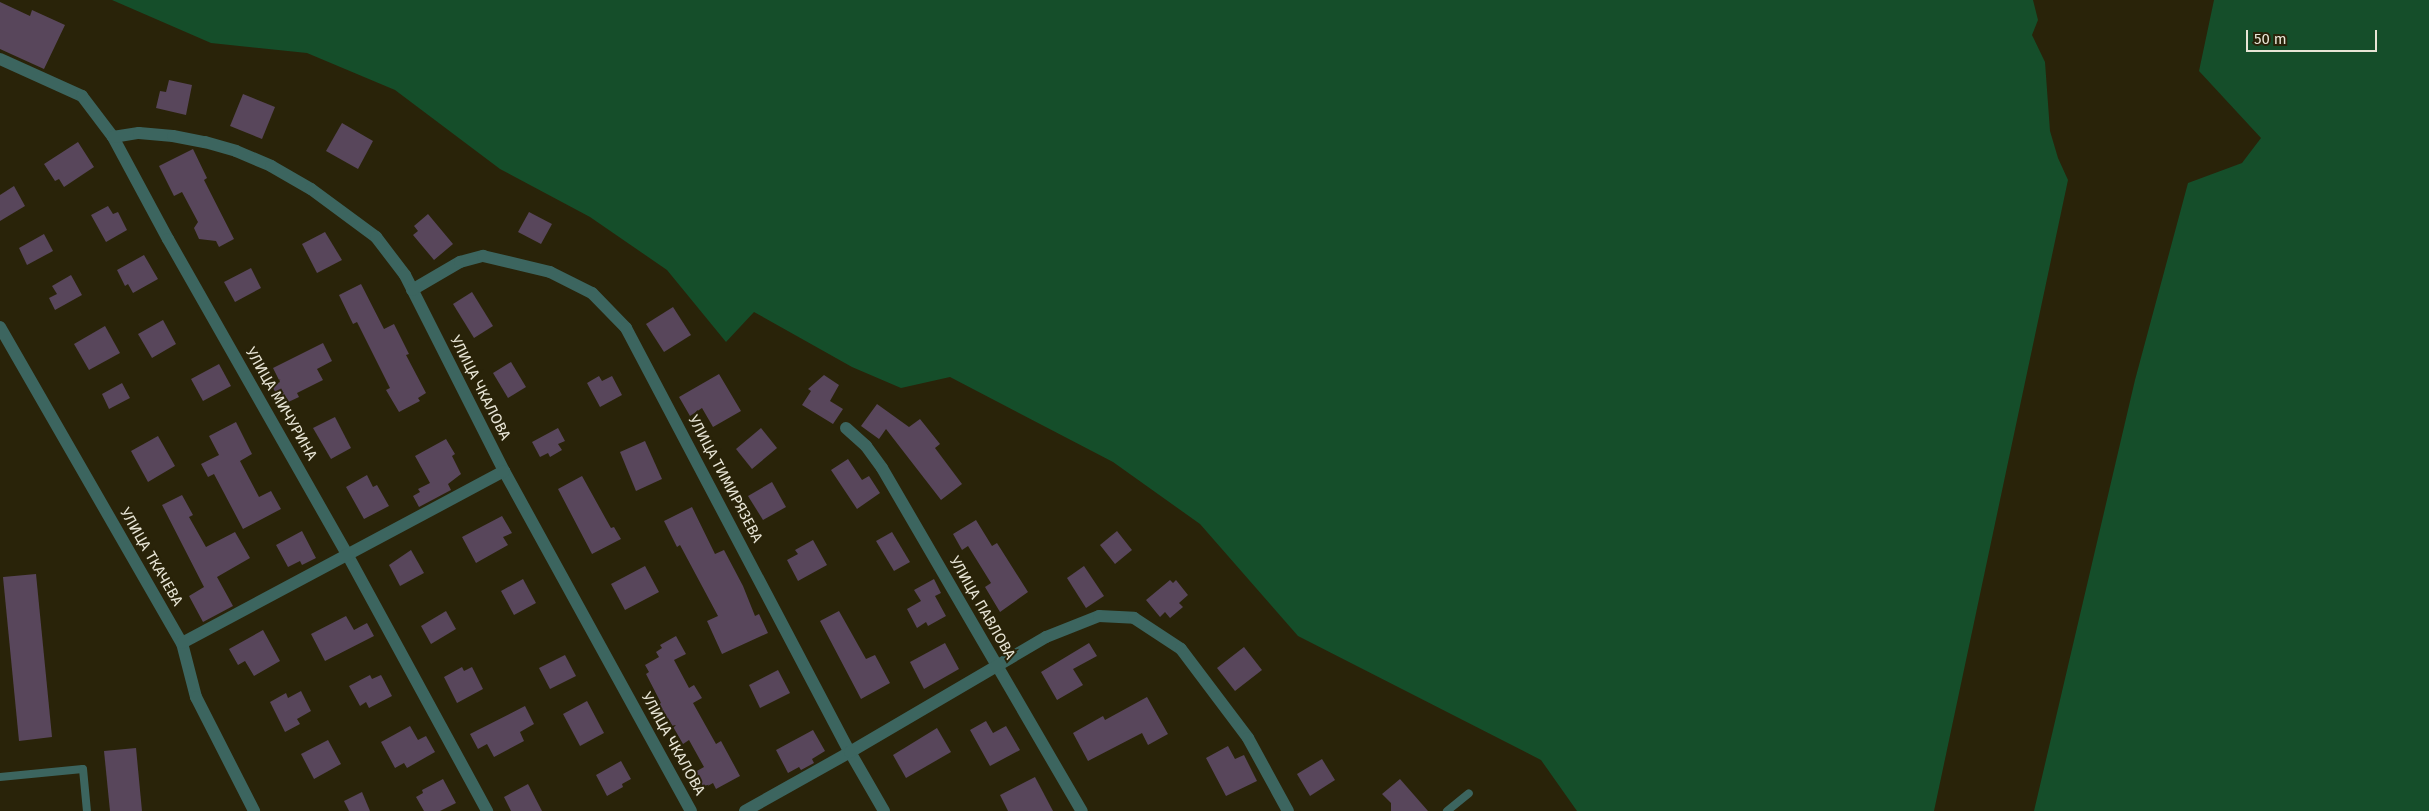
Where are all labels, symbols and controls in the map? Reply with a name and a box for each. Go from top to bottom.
scale bar [2249,20,2380,52]
text: 50 m [2254,30,2287,48]
street label: УЛИЦА ЧКАЛОВА [446,333,514,443]
street label: УЛИЦА МИЧУРИНА [241,344,321,464]
street label: УЛИЦА ТИМИРЯЗЕВА [684,412,766,546]
street label: УЛИЦА ТКАЧЕВА [116,505,186,609]
street label: УЛИЦА ПАВЛОВА [945,553,1019,663]
street label: УЛИЦА ЧКАЛОВА [637,689,709,799]

